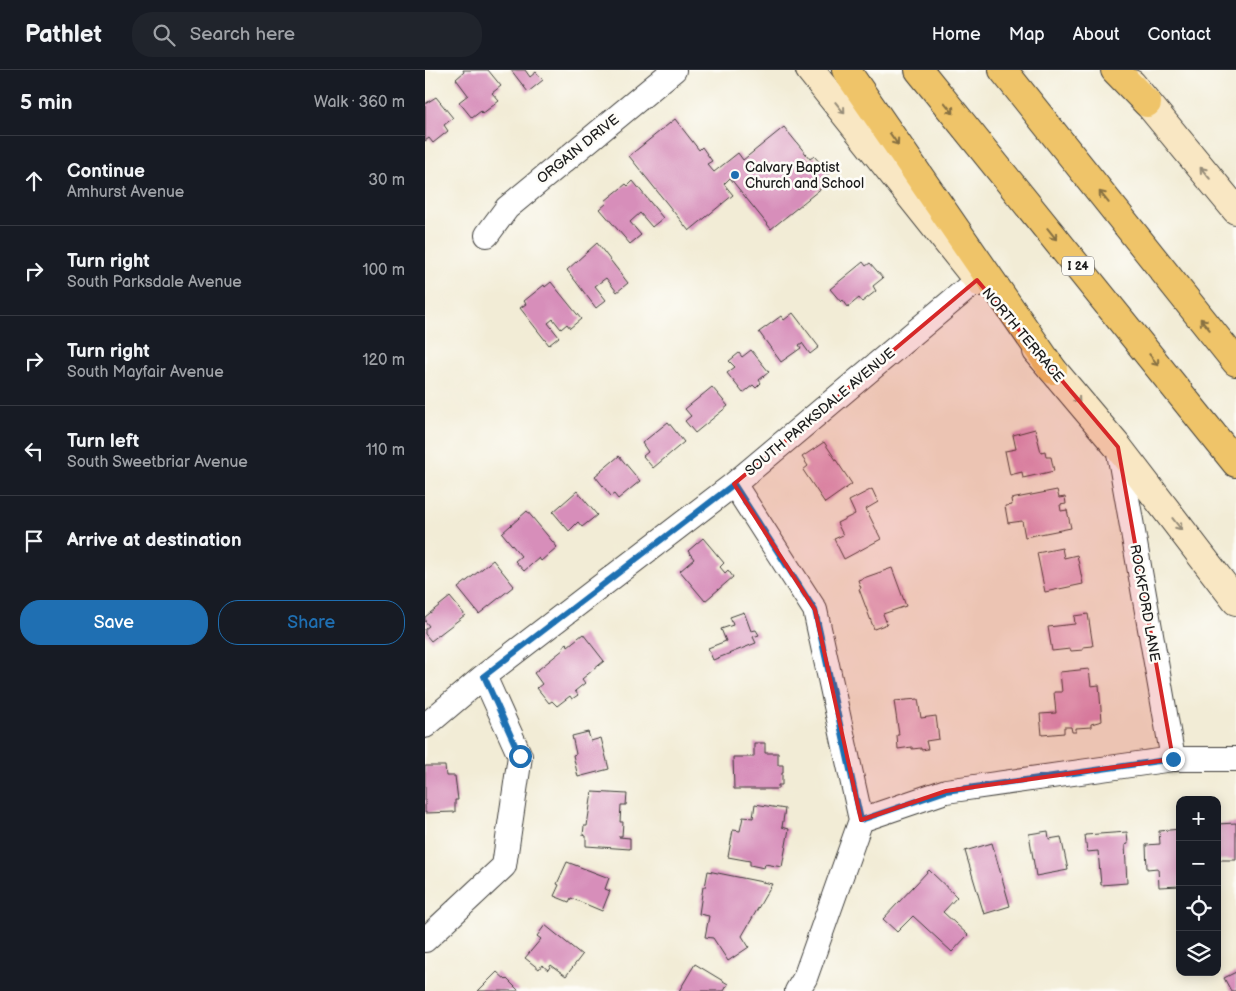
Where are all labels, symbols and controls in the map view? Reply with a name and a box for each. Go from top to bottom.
search box [132,12,482,57]
text: Pathlet [25,20,102,49]
icon: search [150,21,178,49]
text: Search here [190,23,295,46]
text: Home [932,24,981,45]
text: Map [1009,24,1045,45]
text: About [1073,24,1120,45]
text: Contact [1148,24,1211,45]
text: 5 min [20,90,73,115]
text: Walk · 360 m [314,93,405,112]
one-way arrow [835,101,846,114]
one-way arrow [944,101,955,114]
street label: ORGAIN DRIVE [534,111,622,187]
one-way arrow [888,132,899,146]
place label: Calvary Baptist Church and School [745,159,864,192]
text: Continue [67,160,145,183]
one-way arrow [1199,166,1210,179]
icon: ahead [20,167,48,195]
marker: Calvary Baptist Church and School [729,169,741,181]
text: 30 m [368,171,405,190]
text: Amhurst Avenue [67,183,184,202]
one-way arrow [1099,190,1109,204]
one-way arrow [1046,227,1057,240]
text: Turn right [67,250,150,273]
icon: right [20,257,48,285]
road number: I 24 [1062,257,1094,276]
text: 100 m [362,261,405,280]
text: South Parksdale Avenue [67,273,242,292]
street label: NORTH TERRACE [979,284,1067,386]
one-way arrow [1200,318,1211,331]
text: Turn right [67,340,150,363]
street label: SOUTH PARKSDALE AVENUE [742,344,898,480]
icon: right [20,347,48,375]
text: 120 m [362,351,405,370]
one-way arrow [1149,353,1160,366]
text: South Mayfair Avenue [67,363,224,382]
one-way arrow [1070,390,1081,403]
text: Turn left [67,430,139,453]
icon: left [20,437,48,465]
text: 110 m [366,441,405,460]
text: South Sweetbriar Avenue [67,453,248,472]
one-way arrow [1171,517,1182,530]
icon: arrive [20,527,48,555]
text: Arrive at destination [67,529,242,552]
street label: ROCKFORD LANE [1126,543,1164,663]
button: Save [20,600,208,645]
button: Share [218,600,405,645]
route start [509,745,532,768]
route end [1162,748,1185,771]
map controls [1176,796,1221,976]
button: + [1176,796,1221,841]
button: − [1176,841,1221,886]
button: locate [1176,886,1221,931]
button: layers [1176,931,1221,976]

